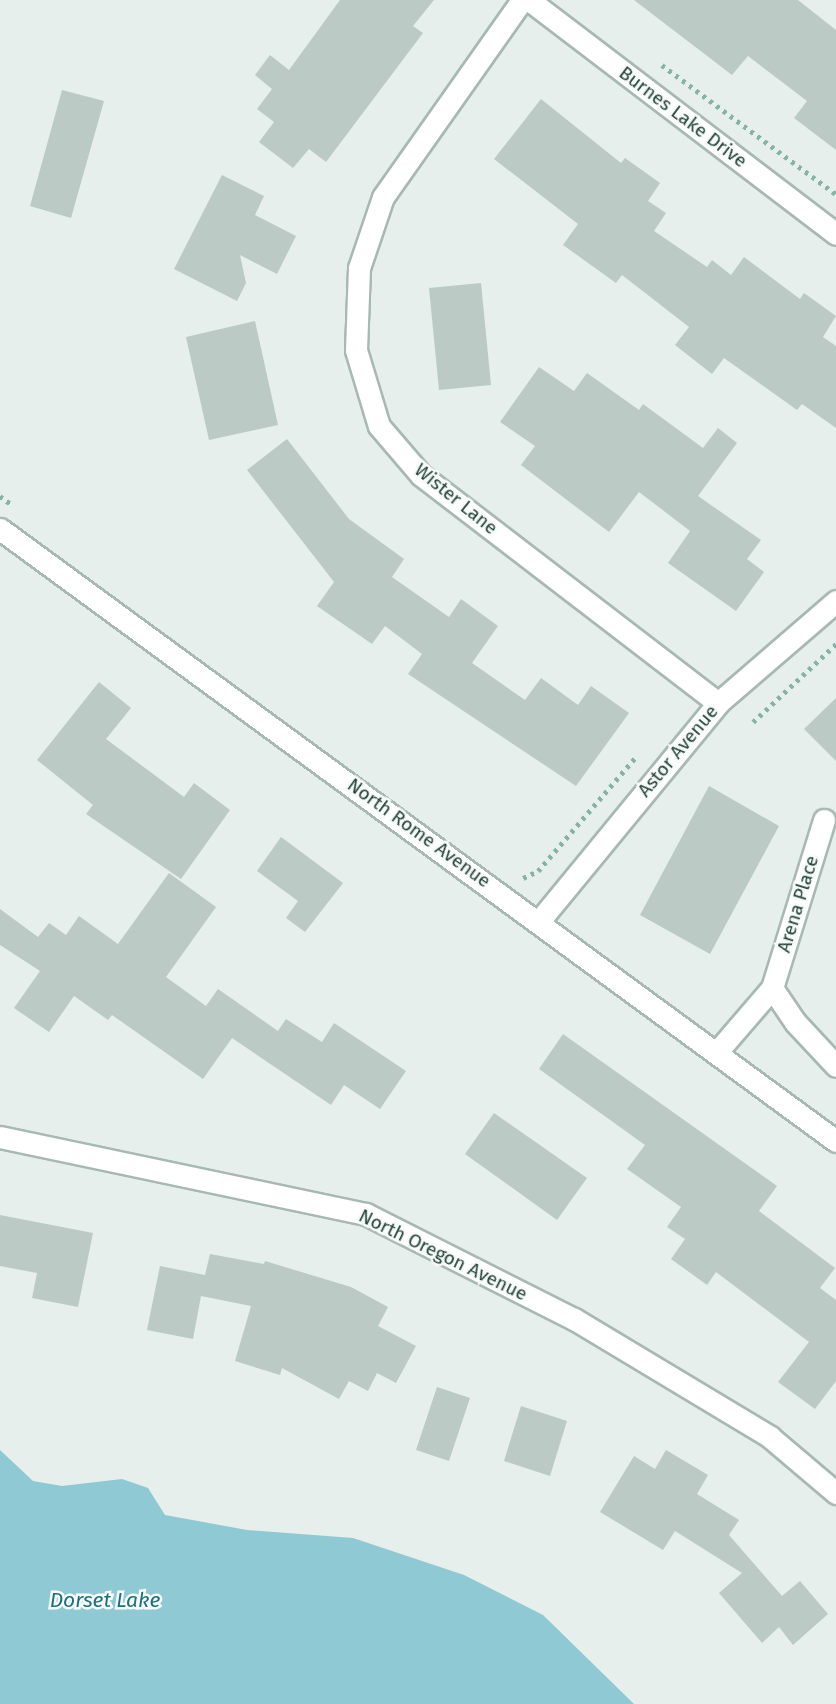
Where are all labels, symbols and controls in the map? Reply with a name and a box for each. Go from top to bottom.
street label: Burnes Lake Drive [614,61,752,173]
street label: Wister Lane [410,459,502,539]
street label: Astor Avenue [633,700,723,802]
street label: North Rome Avenue [343,773,495,893]
street label: Arena Place [772,853,824,955]
street label: North Oregon Avenue [355,1204,531,1306]
water label: Dorset Lake [50,1587,160,1613]

